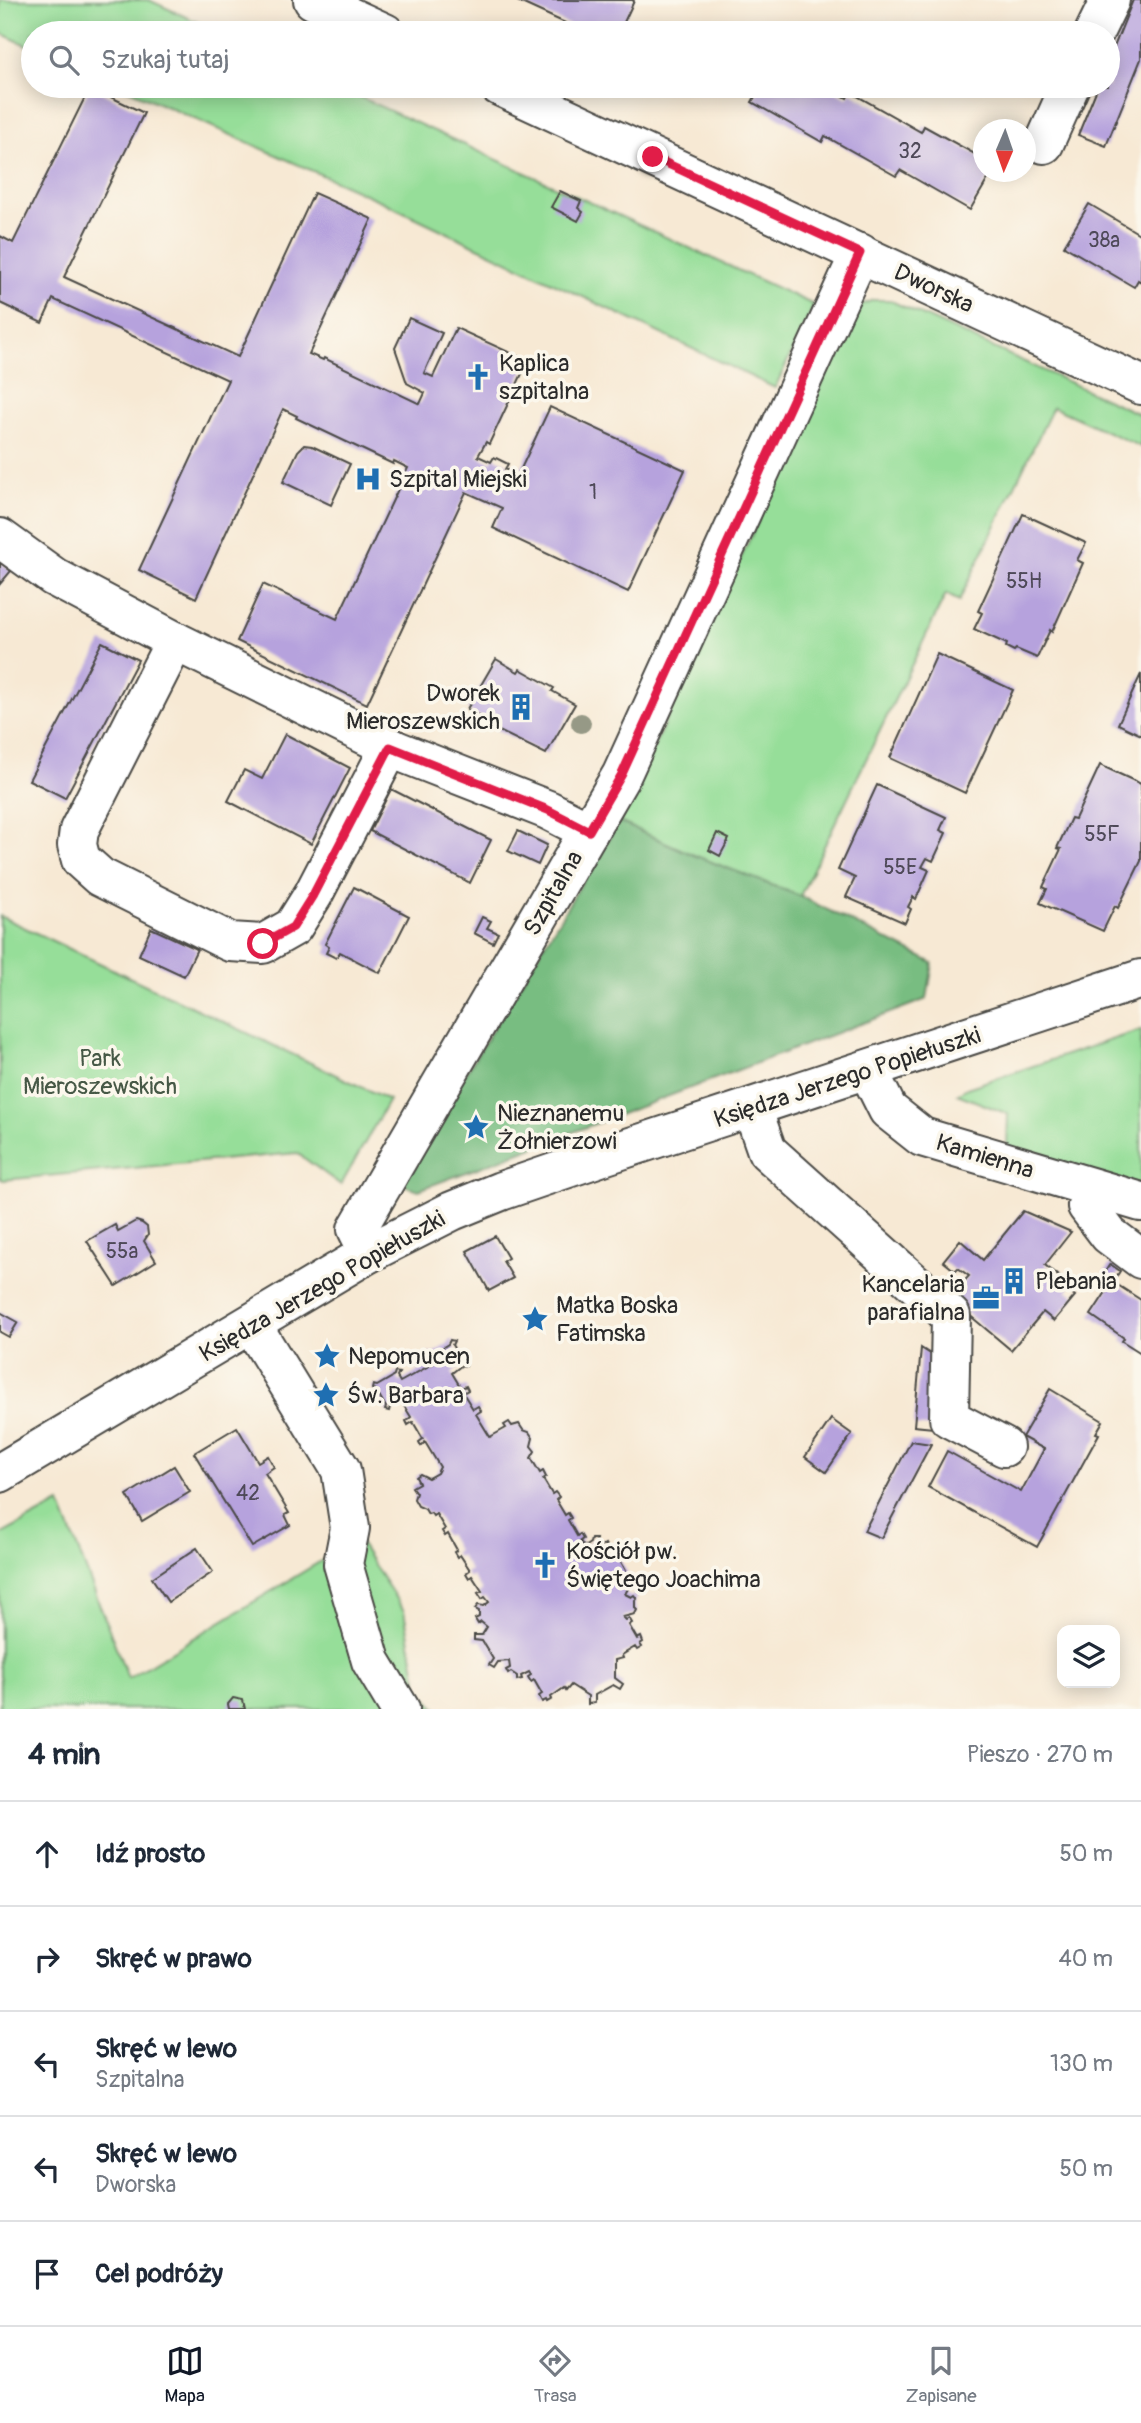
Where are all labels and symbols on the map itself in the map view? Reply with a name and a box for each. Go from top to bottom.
north arrow [973,119,1036,182]
house number: 32 [898,138,922,165]
route end [637,141,668,172]
house number: 38a [1088,227,1120,254]
street label: Dworska [889,257,978,319]
place label: Kaplica szpitalna [499,349,589,406]
church icon: Kaplica szpitalna [463,362,493,392]
hospital icon: Szpital Miejski [353,464,383,494]
place label: Szpital Miejski [389,465,527,494]
house number: 1 [589,479,597,506]
house number: 55H [1006,568,1042,595]
place label: Dworek Mieroszewskich [346,679,500,736]
building icon: Dworek Mieroszewskich [506,692,536,722]
house number: 55F [1084,821,1120,848]
street label: Szpitalna [518,846,589,941]
house number: 55E [883,854,917,881]
route start [247,928,278,959]
street label: Księdza Jerzego Popiełuszki [710,1021,984,1134]
park label: Park Mieroszewskich [23,1044,177,1101]
place label: Nieznanemu Żołnierzowi [497,1099,624,1156]
place icon: Nieznanemu Żołnierzowi [461,1112,491,1142]
street label: Kamienna [932,1128,1037,1185]
street label: Księdza Jerzego Popiełuszki [194,1204,450,1369]
house number: 55a [106,1238,138,1265]
building icon: Plebania [999,1266,1029,1296]
place label: Plebania [1035,1267,1117,1296]
place label: Kancelaria parafialna [862,1270,965,1327]
office icon: Kancelaria parafialna [971,1283,1001,1313]
place label: Matka Boska Fatimska [556,1291,678,1348]
place icon: Matka Boska Fatimska [520,1304,550,1334]
place icon: Nepomucen [312,1341,342,1371]
place label: Nepomucen [348,1342,470,1371]
place icon: Św. Barbara [311,1380,341,1410]
place label: Św. Barbara [347,1381,464,1410]
house number: 42 [236,1480,260,1507]
place label: Kościół pw. Świętego Joachima [566,1537,761,1594]
church icon: Kościół pw. Świętego Joachima [530,1550,560,1580]

